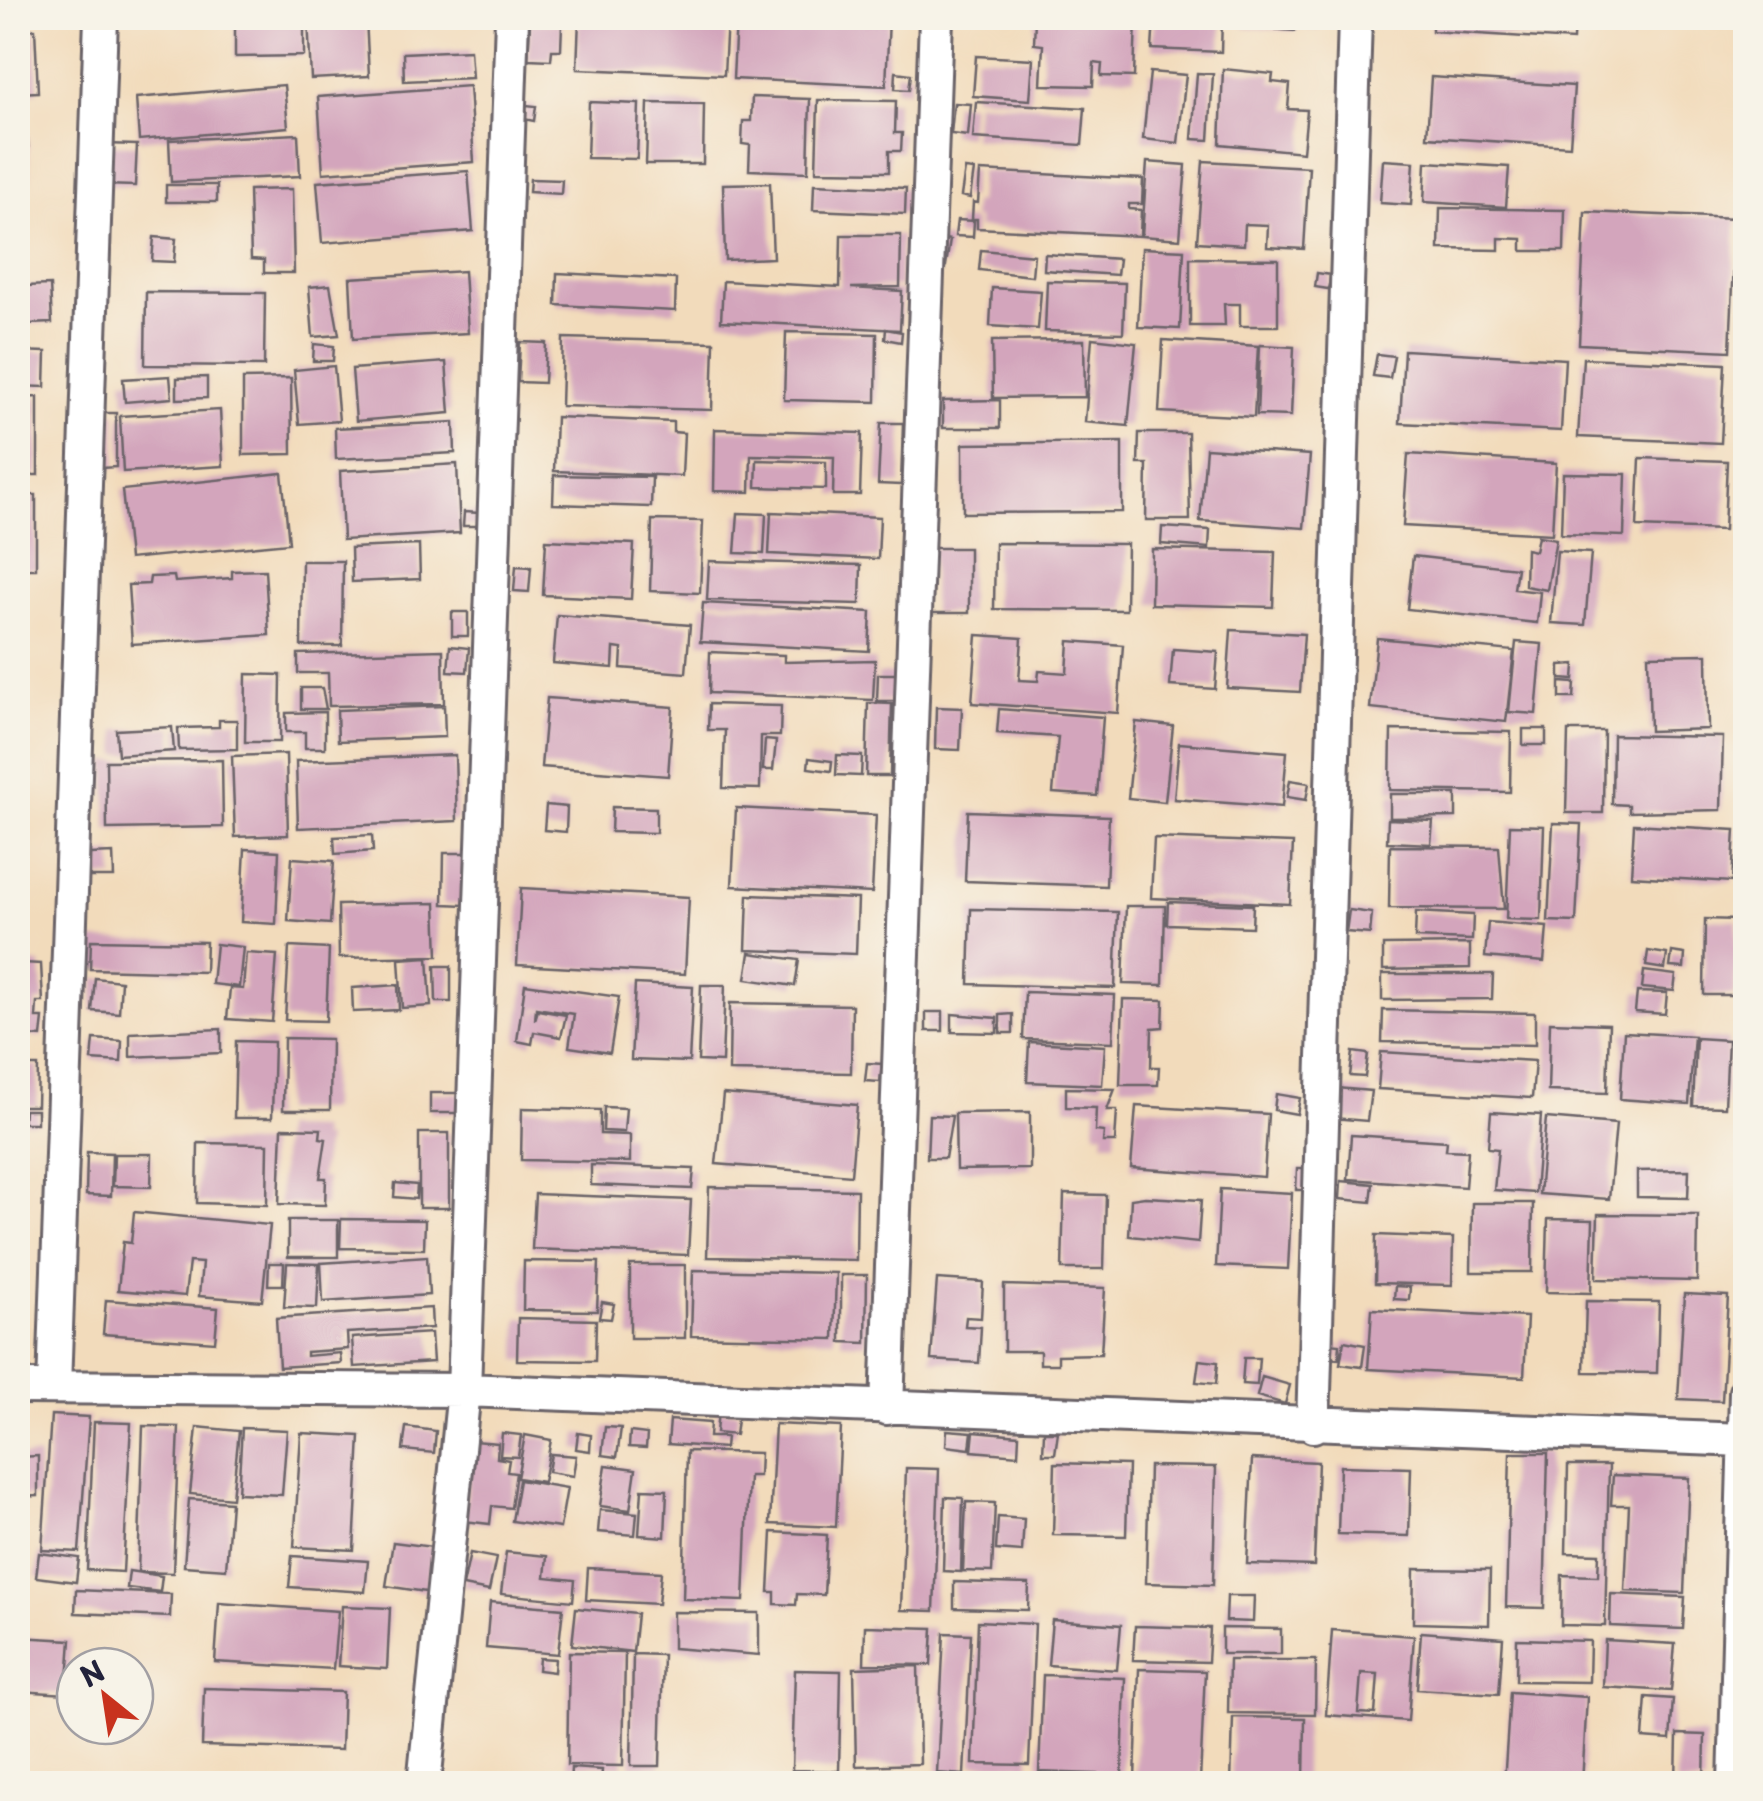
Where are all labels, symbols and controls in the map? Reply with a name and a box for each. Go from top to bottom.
north arrow [55,1646,155,1746]
text: N [71,1649,112,1697]

